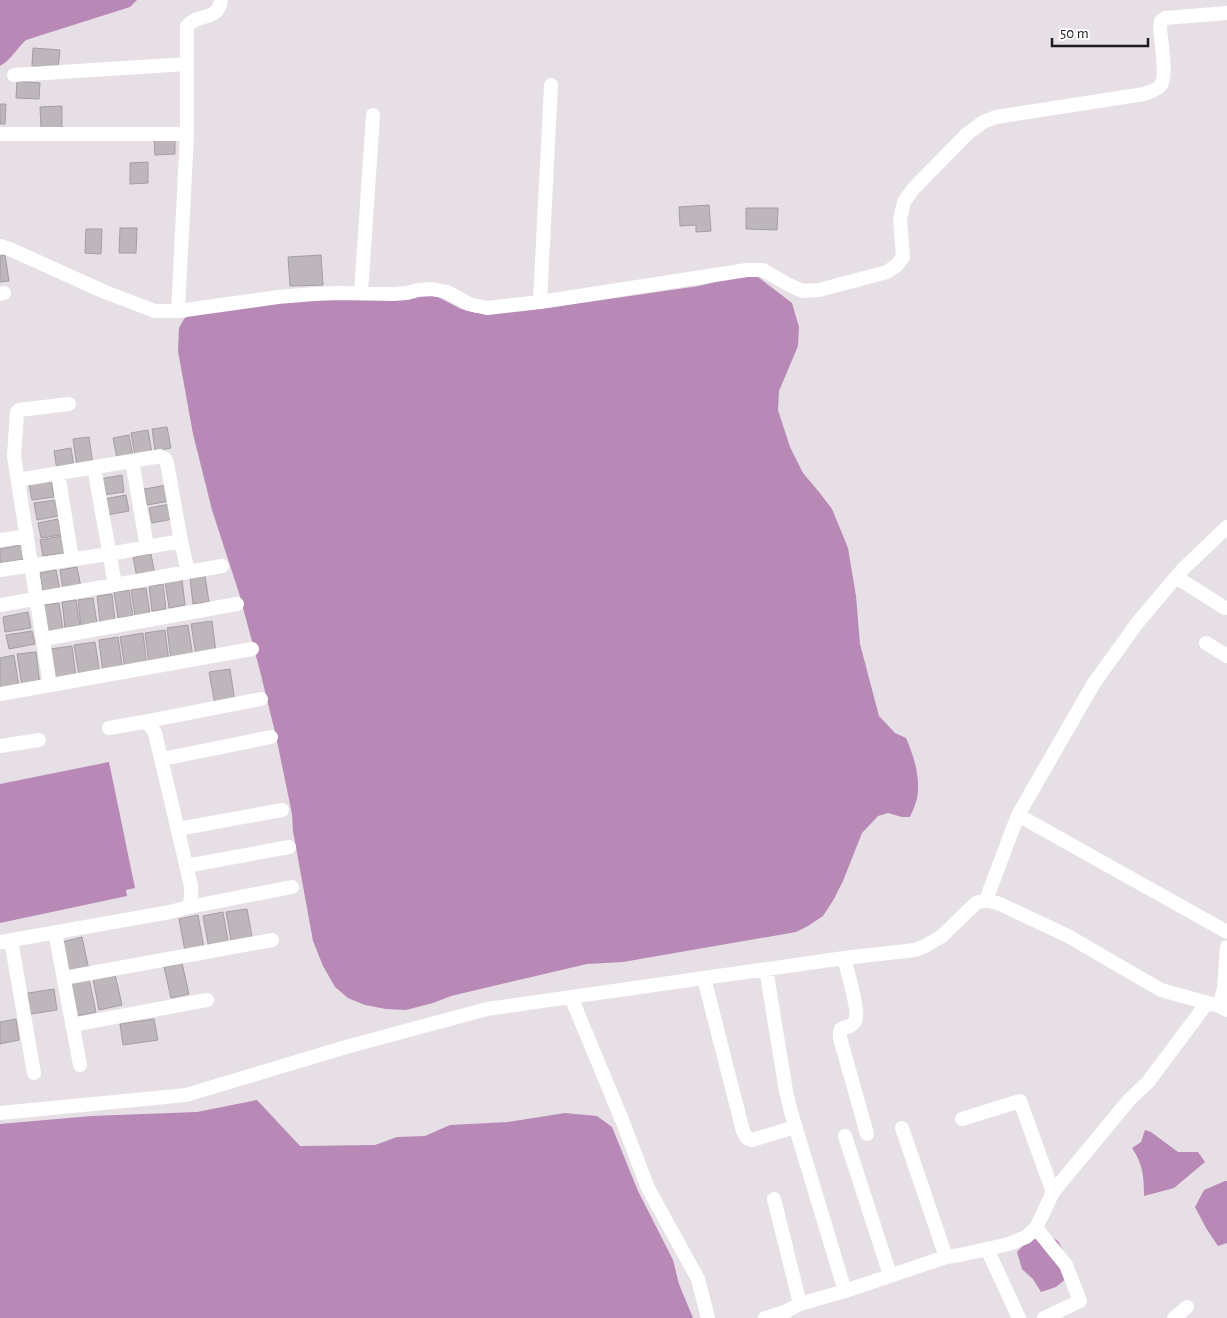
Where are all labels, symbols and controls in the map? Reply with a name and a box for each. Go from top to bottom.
scale bar [1052,15,1148,47]
text: 50 m [1060,26,1089,41]

